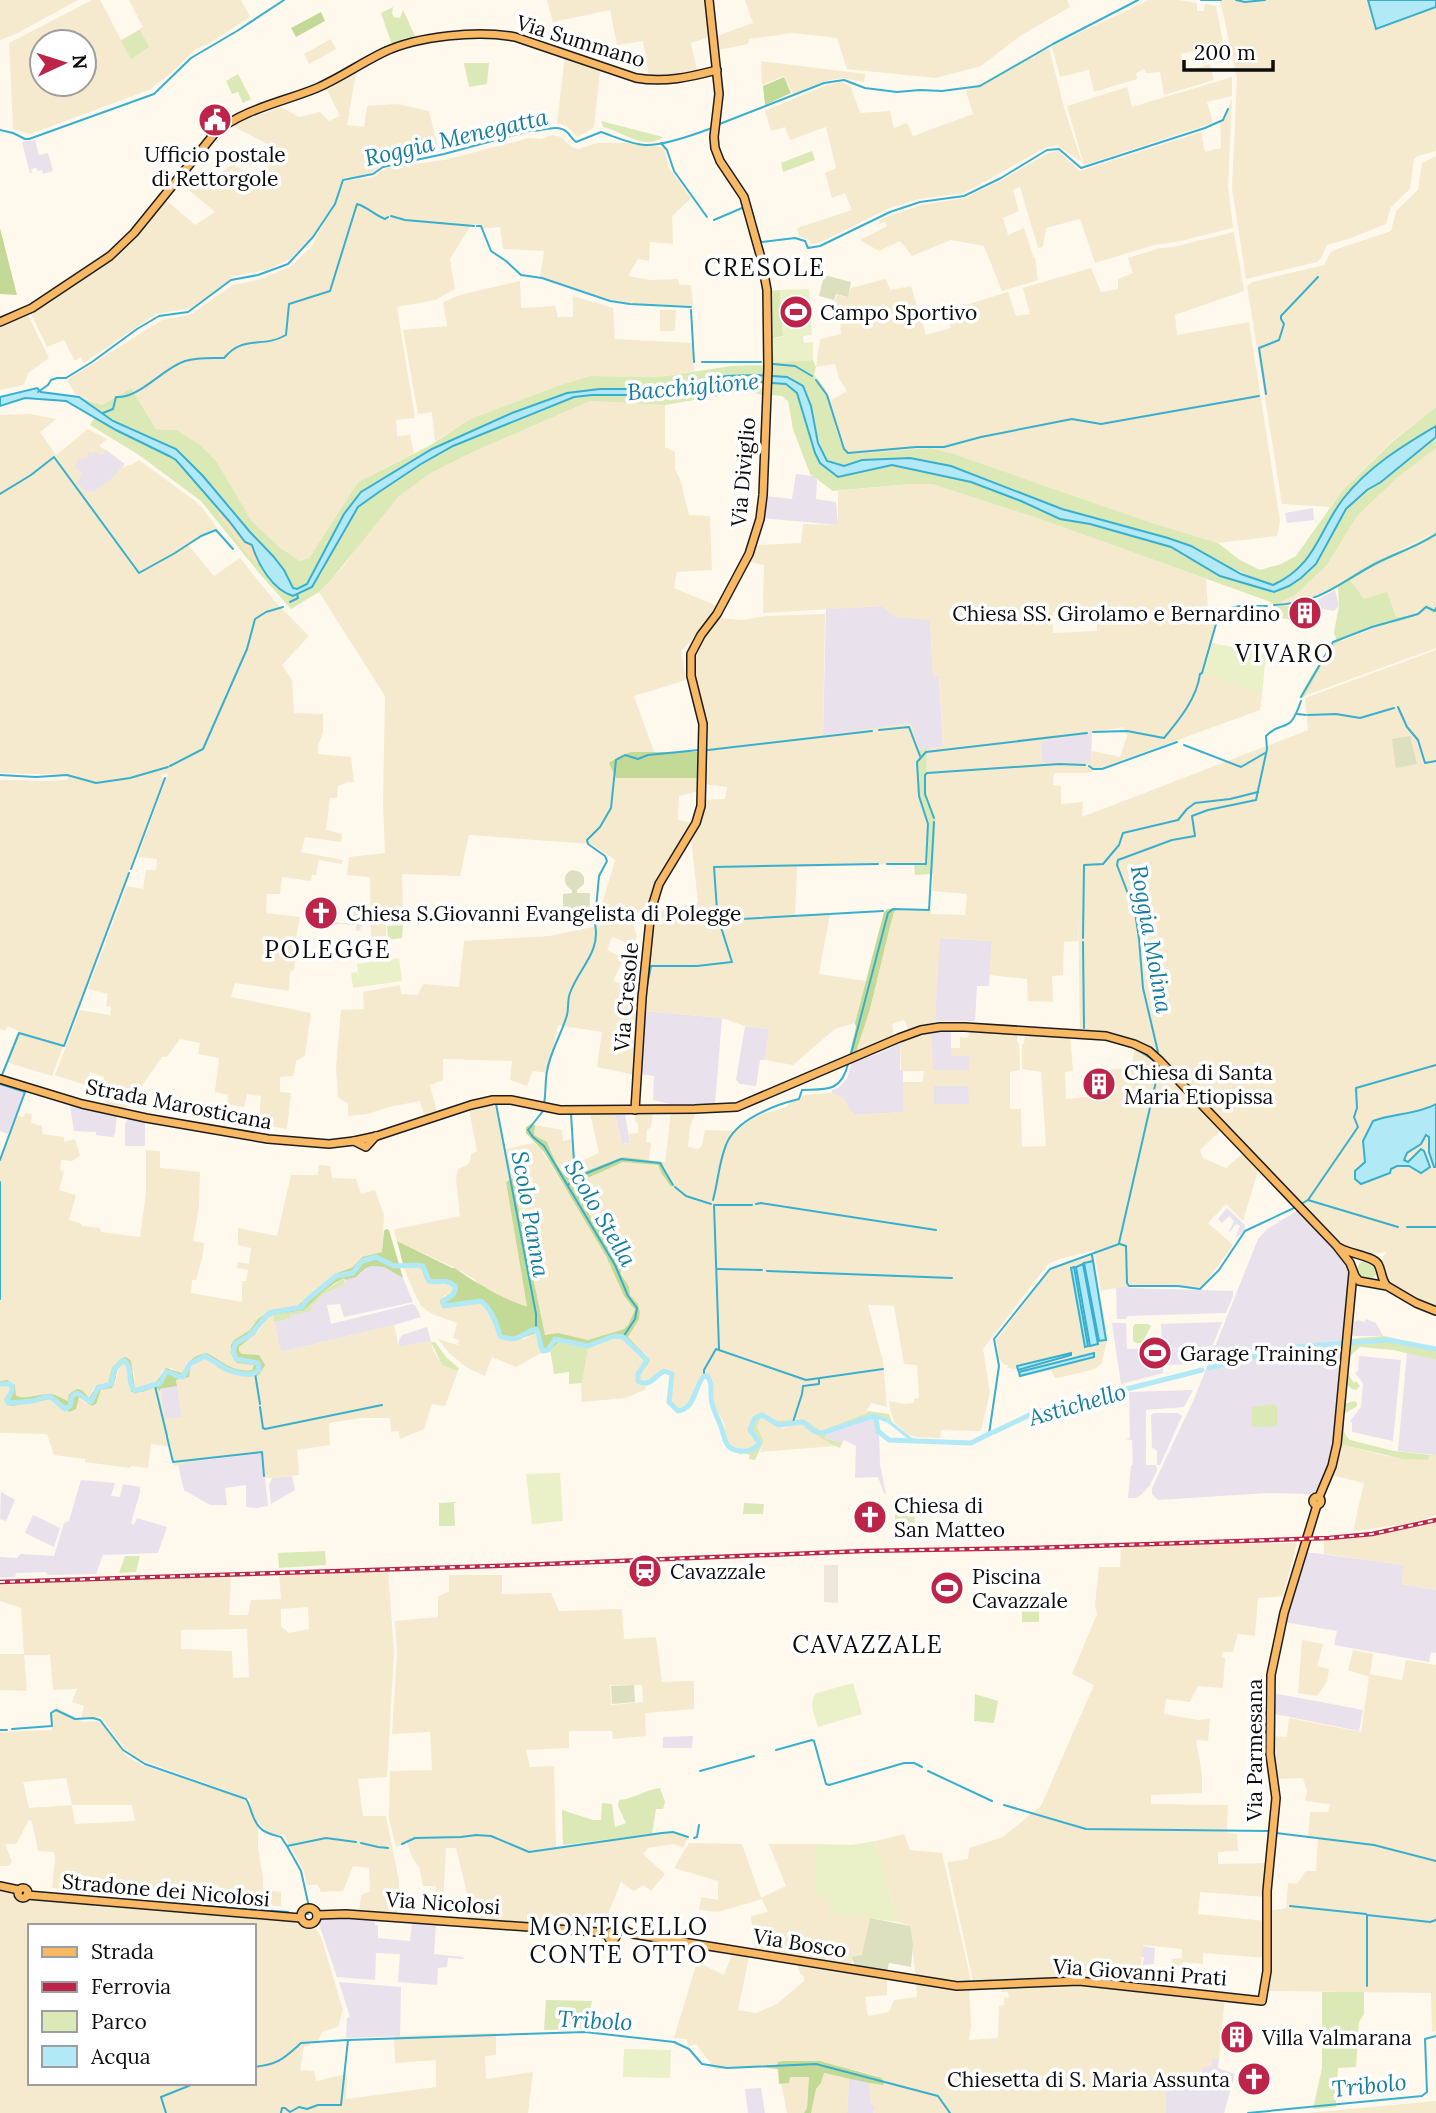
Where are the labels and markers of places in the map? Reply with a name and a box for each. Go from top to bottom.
public building icon: Ufficio postale di Rettorgole [196,101,234,139]
place label: Ufficio postale di Rettorgole [144,141,286,192]
sports icon: Campo Sportivo [777,293,815,331]
place label: Campo Sportivo [820,299,977,326]
building icon: Chiesa SS. Girolamo e Bernardino [1286,594,1324,632]
place label: Chiesa SS. Girolamo e Bernardino [952,600,1280,627]
church icon: Chiesa S.Giovanni Evangelista di Polegge [302,894,340,932]
place label: Chiesa S.Giovanni Evangelista di Polegge [346,900,741,927]
place label: Chiesa di Santa Maria Etiopissa [1124,1059,1274,1110]
building icon: Chiesa di Santa Maria Etiopissa [1080,1065,1118,1103]
sports icon: Garage Training [1136,1334,1174,1372]
place label: Garage Training [1180,1340,1337,1367]
place label: Chiesa di San Matteo [894,1492,1005,1543]
church icon: Chiesa di San Matteo [851,1498,889,1536]
station icon: Cavazzale [626,1552,664,1590]
place label: Cavazzale [670,1558,766,1585]
place label: Piscina Cavazzale [972,1563,1068,1614]
sports icon: Piscina Cavazzale [928,1569,966,1607]
building icon: Villa Valmarana [1218,2018,1256,2056]
place label: Villa Valmarana [1261,2024,1412,2051]
church icon: Chiesetta di S. Maria Assunta [1235,2060,1273,2098]
place label: Chiesetta di S. Maria Assunta [947,2066,1230,2093]

